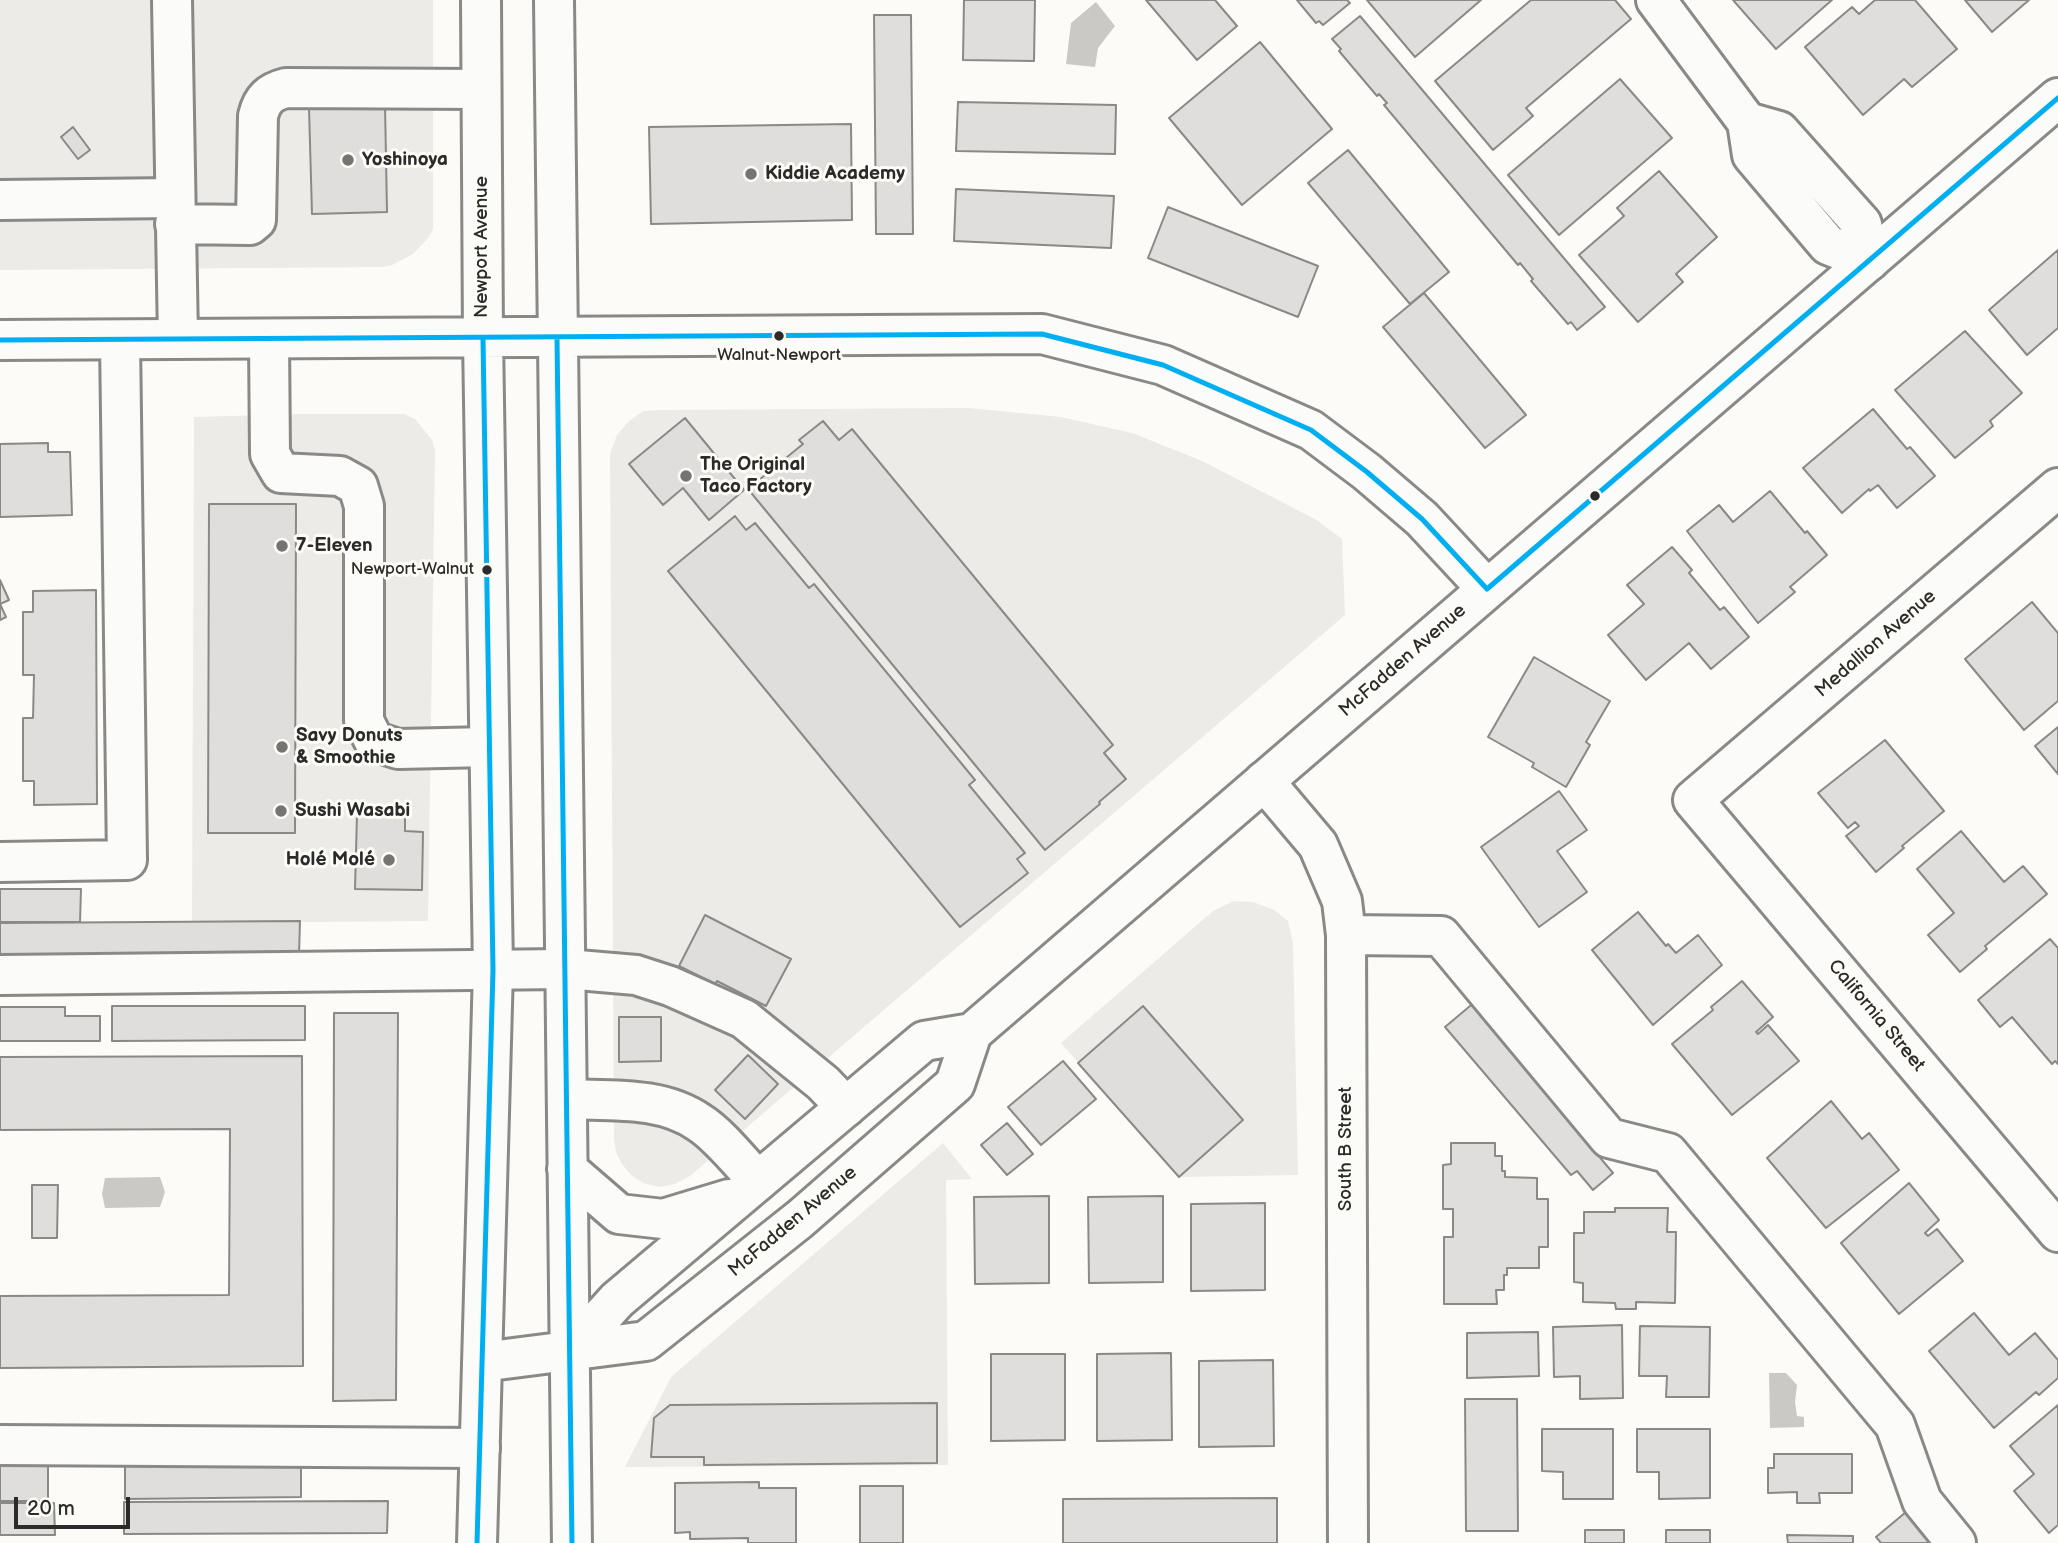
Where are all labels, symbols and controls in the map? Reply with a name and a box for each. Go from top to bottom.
place label: Yoshinoya [362,149,448,171]
marker: Yoshinoya [340,152,356,168]
place label: Kiddie Academy [765,163,905,185]
marker: Kiddie Academy [743,166,759,182]
street label: Newport Avenue [471,176,493,318]
marker: Walnut-Newport [772,329,786,343]
place label: Walnut-Newport [717,346,841,366]
place label: The Original Taco Factory [700,454,812,498]
marker: The Original Taco Factory [678,468,694,484]
unlabelled marker [1588,489,1602,503]
place label: 7-Eleven [296,535,372,557]
marker: 7-Eleven [274,538,290,554]
place label: Newport-Walnut [351,560,474,580]
marker: Newport-Walnut [480,563,494,577]
street label: Medallion Avenue [1811,585,1941,703]
street label: McFadden Avenue [1335,600,1471,722]
place label: Savy Donuts & Smoothie [296,725,403,769]
marker: Savy Donuts & Smoothie [274,739,290,755]
place label: Sushi Wasabi [295,800,410,822]
marker: Sushi Wasabi [273,803,289,819]
place label: Holé Molé [286,849,375,871]
marker: Holé Molé [381,852,397,868]
street label: California Street [1823,955,1929,1077]
street label: South B Street [1335,1087,1357,1211]
street label: McFadden Avenue [724,1162,862,1282]
scale bar [18,1484,133,1528]
text: 20 m [27,1496,75,1521]

